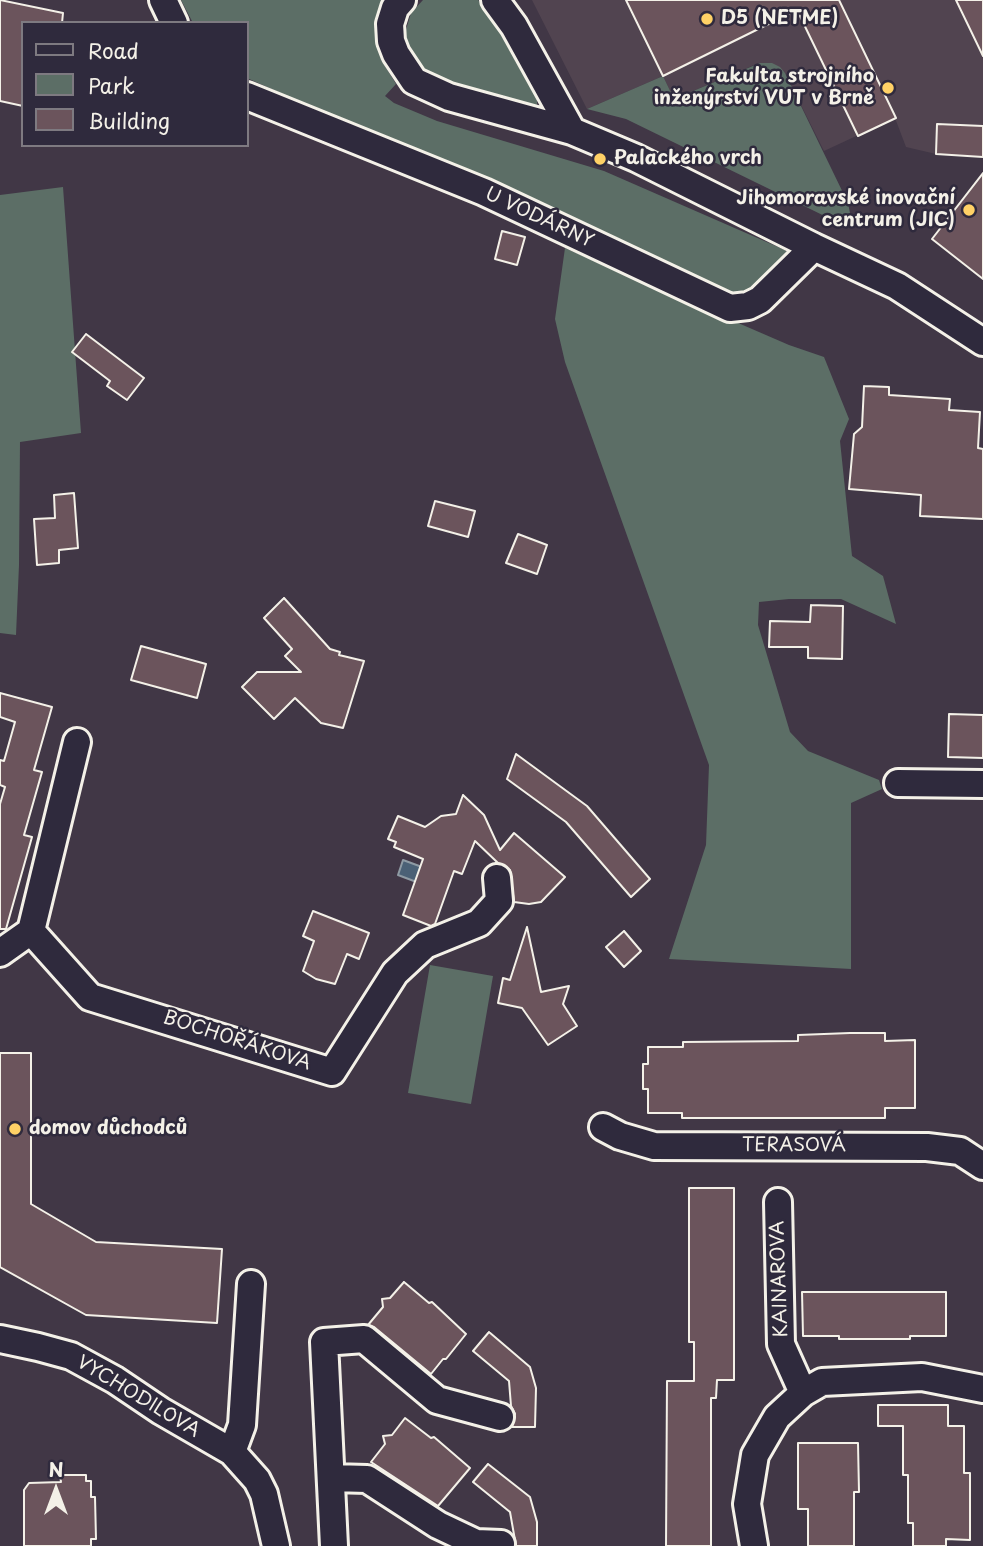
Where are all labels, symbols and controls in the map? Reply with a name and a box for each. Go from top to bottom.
place label: D5 (NETME) [721,8,839,30]
marker: D5 (NETME) [699,11,715,27]
legend [21,21,248,147]
text: Road [88,34,139,66]
place label: Fakulta strojního inženýrství VUT v Brně [654,66,874,110]
text: Park [88,69,135,101]
marker: Fakulta strojního inženýrství VUT v Brně [880,80,896,96]
text: Building [88,104,170,136]
place label: Palackého vrch [614,148,762,170]
marker: Palackého vrch [592,151,608,167]
street label: U VODÁRNY [481,183,597,253]
place label: Jihomoravské inovační centrum (JIC) [737,188,955,232]
marker: Jihomoravské inovační centrum (JIC) [961,202,977,218]
street label: BOCHOŘÁKOVA [160,1006,314,1076]
place label: domov důchodců [29,1118,187,1140]
marker: domov důchodců [7,1121,23,1137]
street label: TERASOVÁ [742,1135,846,1157]
street label: KAINAROVA [767,1220,793,1338]
street label: VYCHODILOVA [72,1351,204,1443]
north arrow [21,1455,91,1525]
text: N [48,1455,64,1483]

